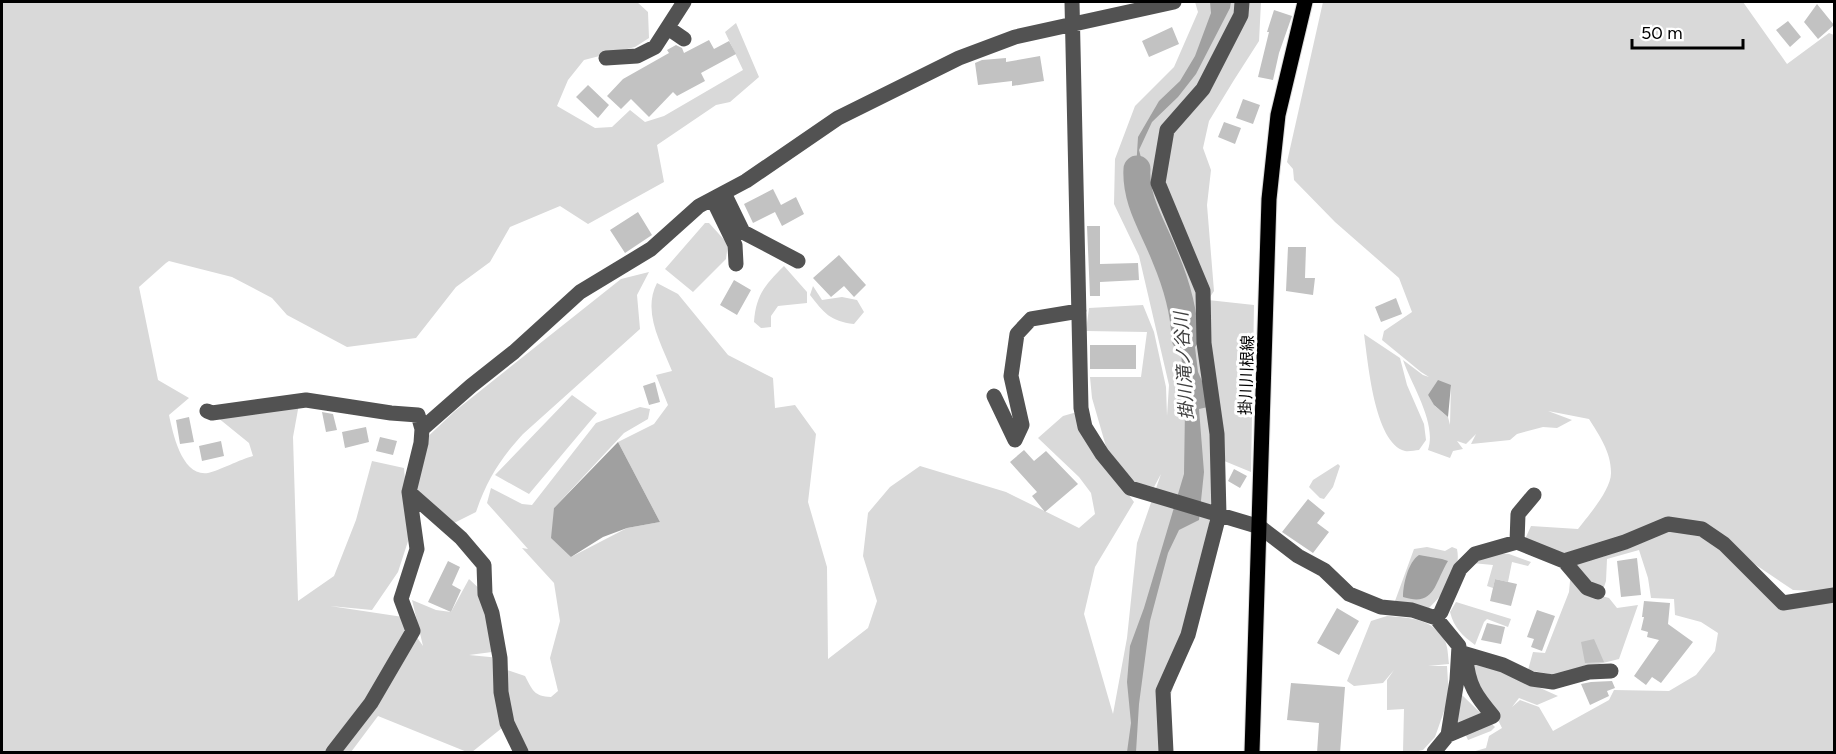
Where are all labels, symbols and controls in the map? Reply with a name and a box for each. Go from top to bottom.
scale bar [1632,12,1743,50]
text: 50 m [1641,22,1683,44]
water label: 掛川滝ノ谷川 [1170,310,1198,421]
street label: 掛川川根線 [1236,335,1257,415]

